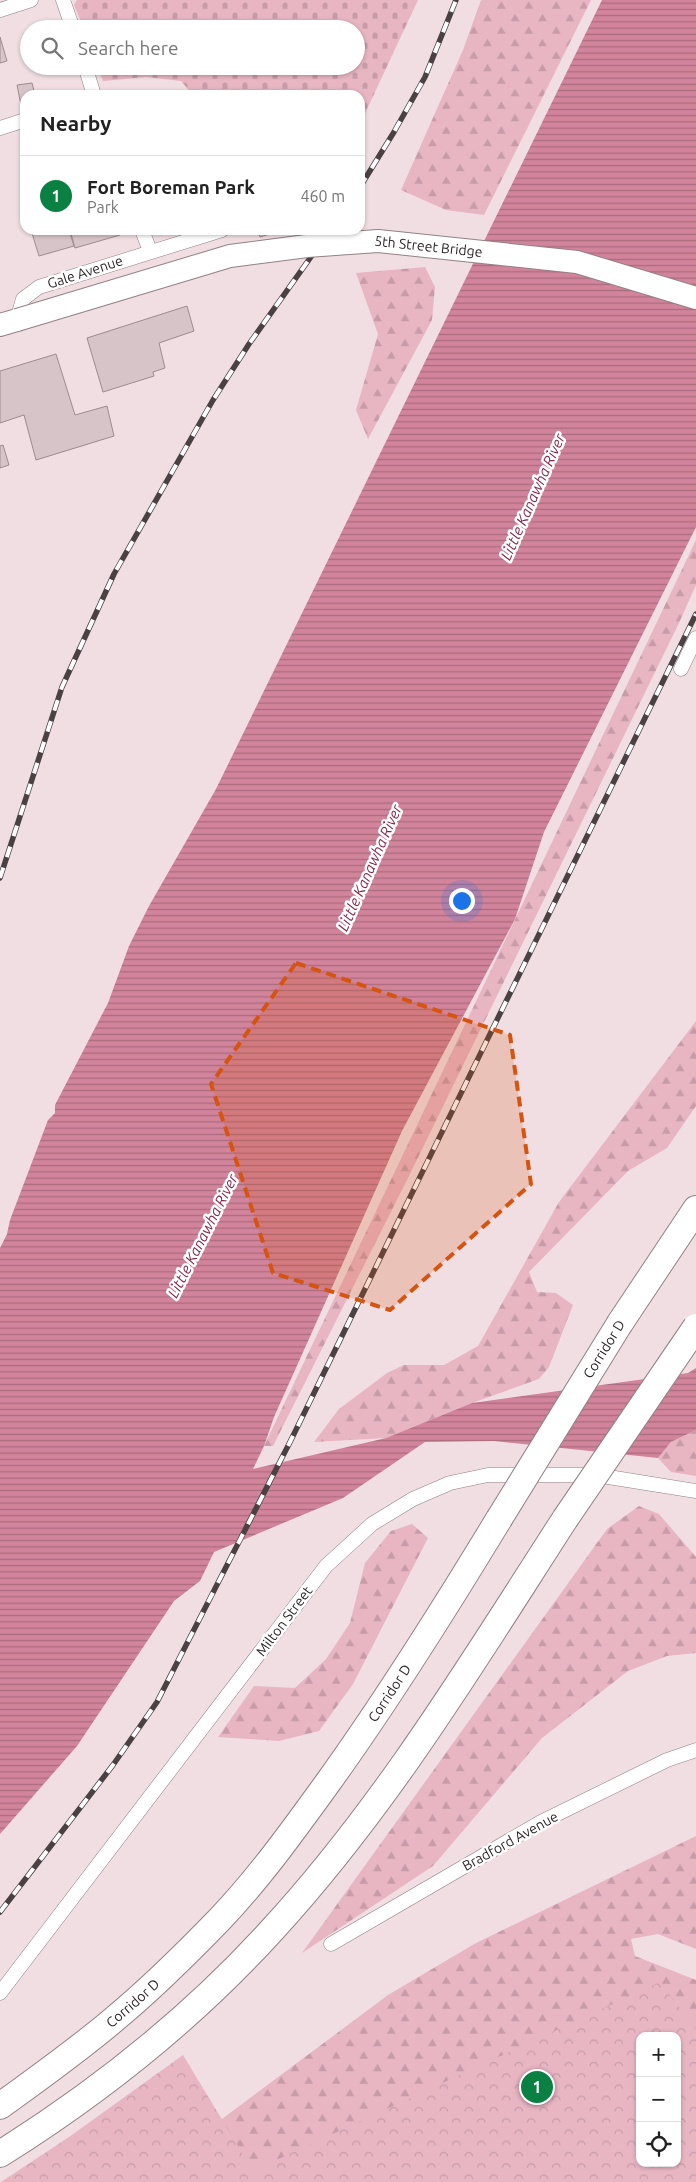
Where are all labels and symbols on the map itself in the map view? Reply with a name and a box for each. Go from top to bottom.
street label: 5th Street Bridge [374,233,483,260]
street label: Gale Avenue [45,252,125,292]
water label: Little Kanawha River [497,430,569,562]
water label: Little Kanawha River [334,801,406,933]
your location [449,888,475,914]
water label: Little Kanawha River [164,1170,242,1300]
street label: Corridor D [580,1317,628,1381]
street label: Milton Street [253,1583,316,1659]
street label: Corridor D [365,1661,414,1725]
street label: Bradford Avenue [459,1808,561,1874]
street label: Corridor D [103,1975,163,2031]
pin: 1 [521,2068,553,2106]

